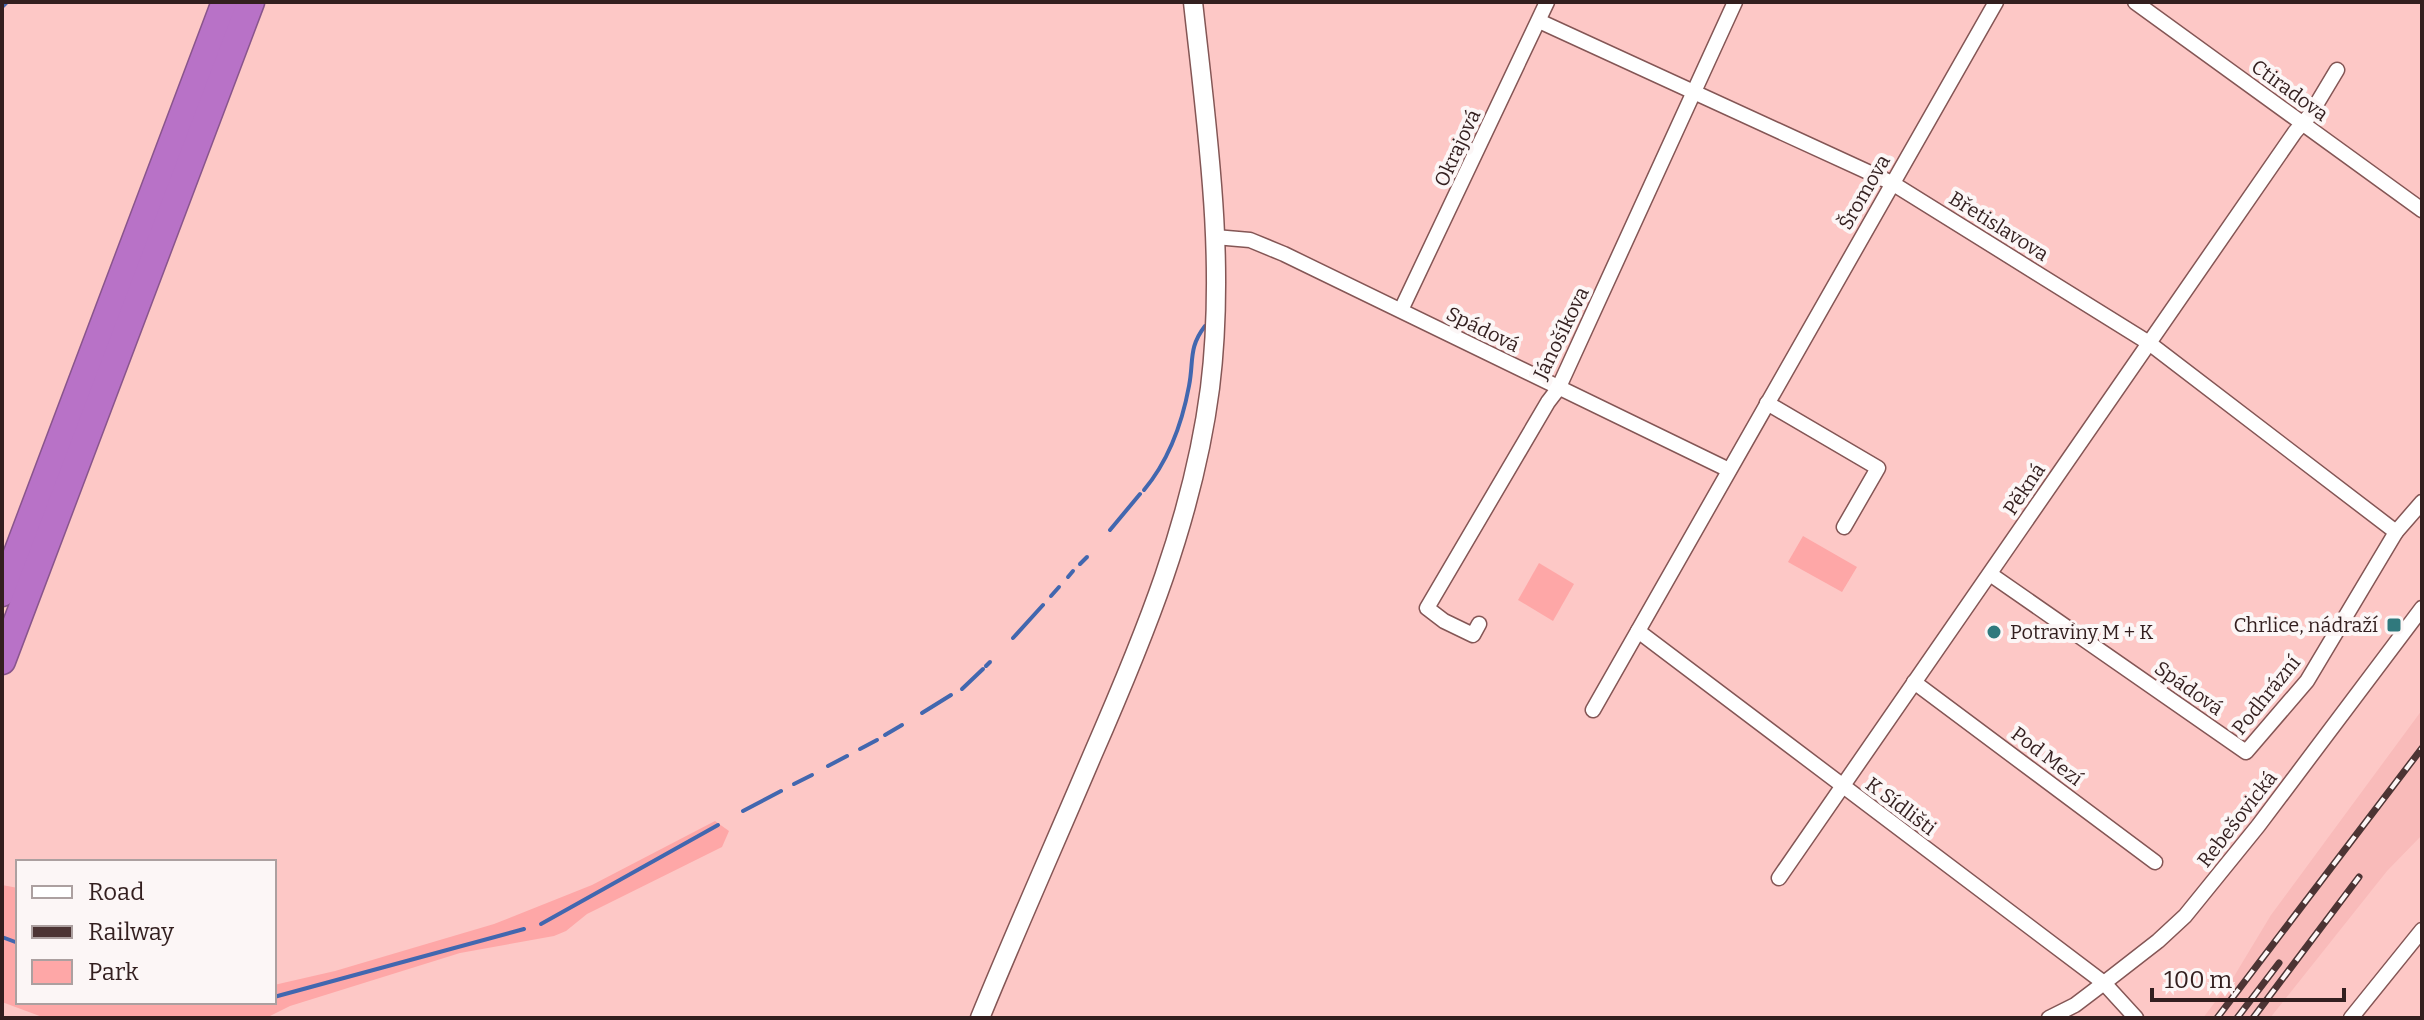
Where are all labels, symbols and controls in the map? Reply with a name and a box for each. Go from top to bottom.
street label: Ctiradova [2247,54,2333,126]
street label: Okrajová [1429,105,1486,191]
street label: Šromova [1833,150,1895,234]
street label: Břetislavova [1945,186,2053,266]
street label: Jánošíkova [1528,283,1594,384]
street label: Spádová [1443,301,1523,357]
street label: Pěkná [1998,459,2050,519]
place label: Chrlice, nádraží [2234,613,2378,637]
marker: Chrlice, nádraží [2385,616,2403,634]
place label: Potraviny M + K [2010,620,2153,644]
marker: Potraviny M + K [1985,623,2003,641]
street label: Podhrázní [2227,651,2305,739]
street label: Spádová [2150,656,2228,720]
street label: Pod Mezí [2007,721,2087,791]
street label: Rebešovická [2192,766,2282,872]
street label: K Sídlišti [1861,772,1941,840]
legend [16,860,276,1004]
text: Road [88,878,144,906]
text: Railway [88,918,174,946]
scale bar [2152,952,2344,1002]
text: Park [88,958,139,986]
text: 100 m [2164,966,2232,994]

